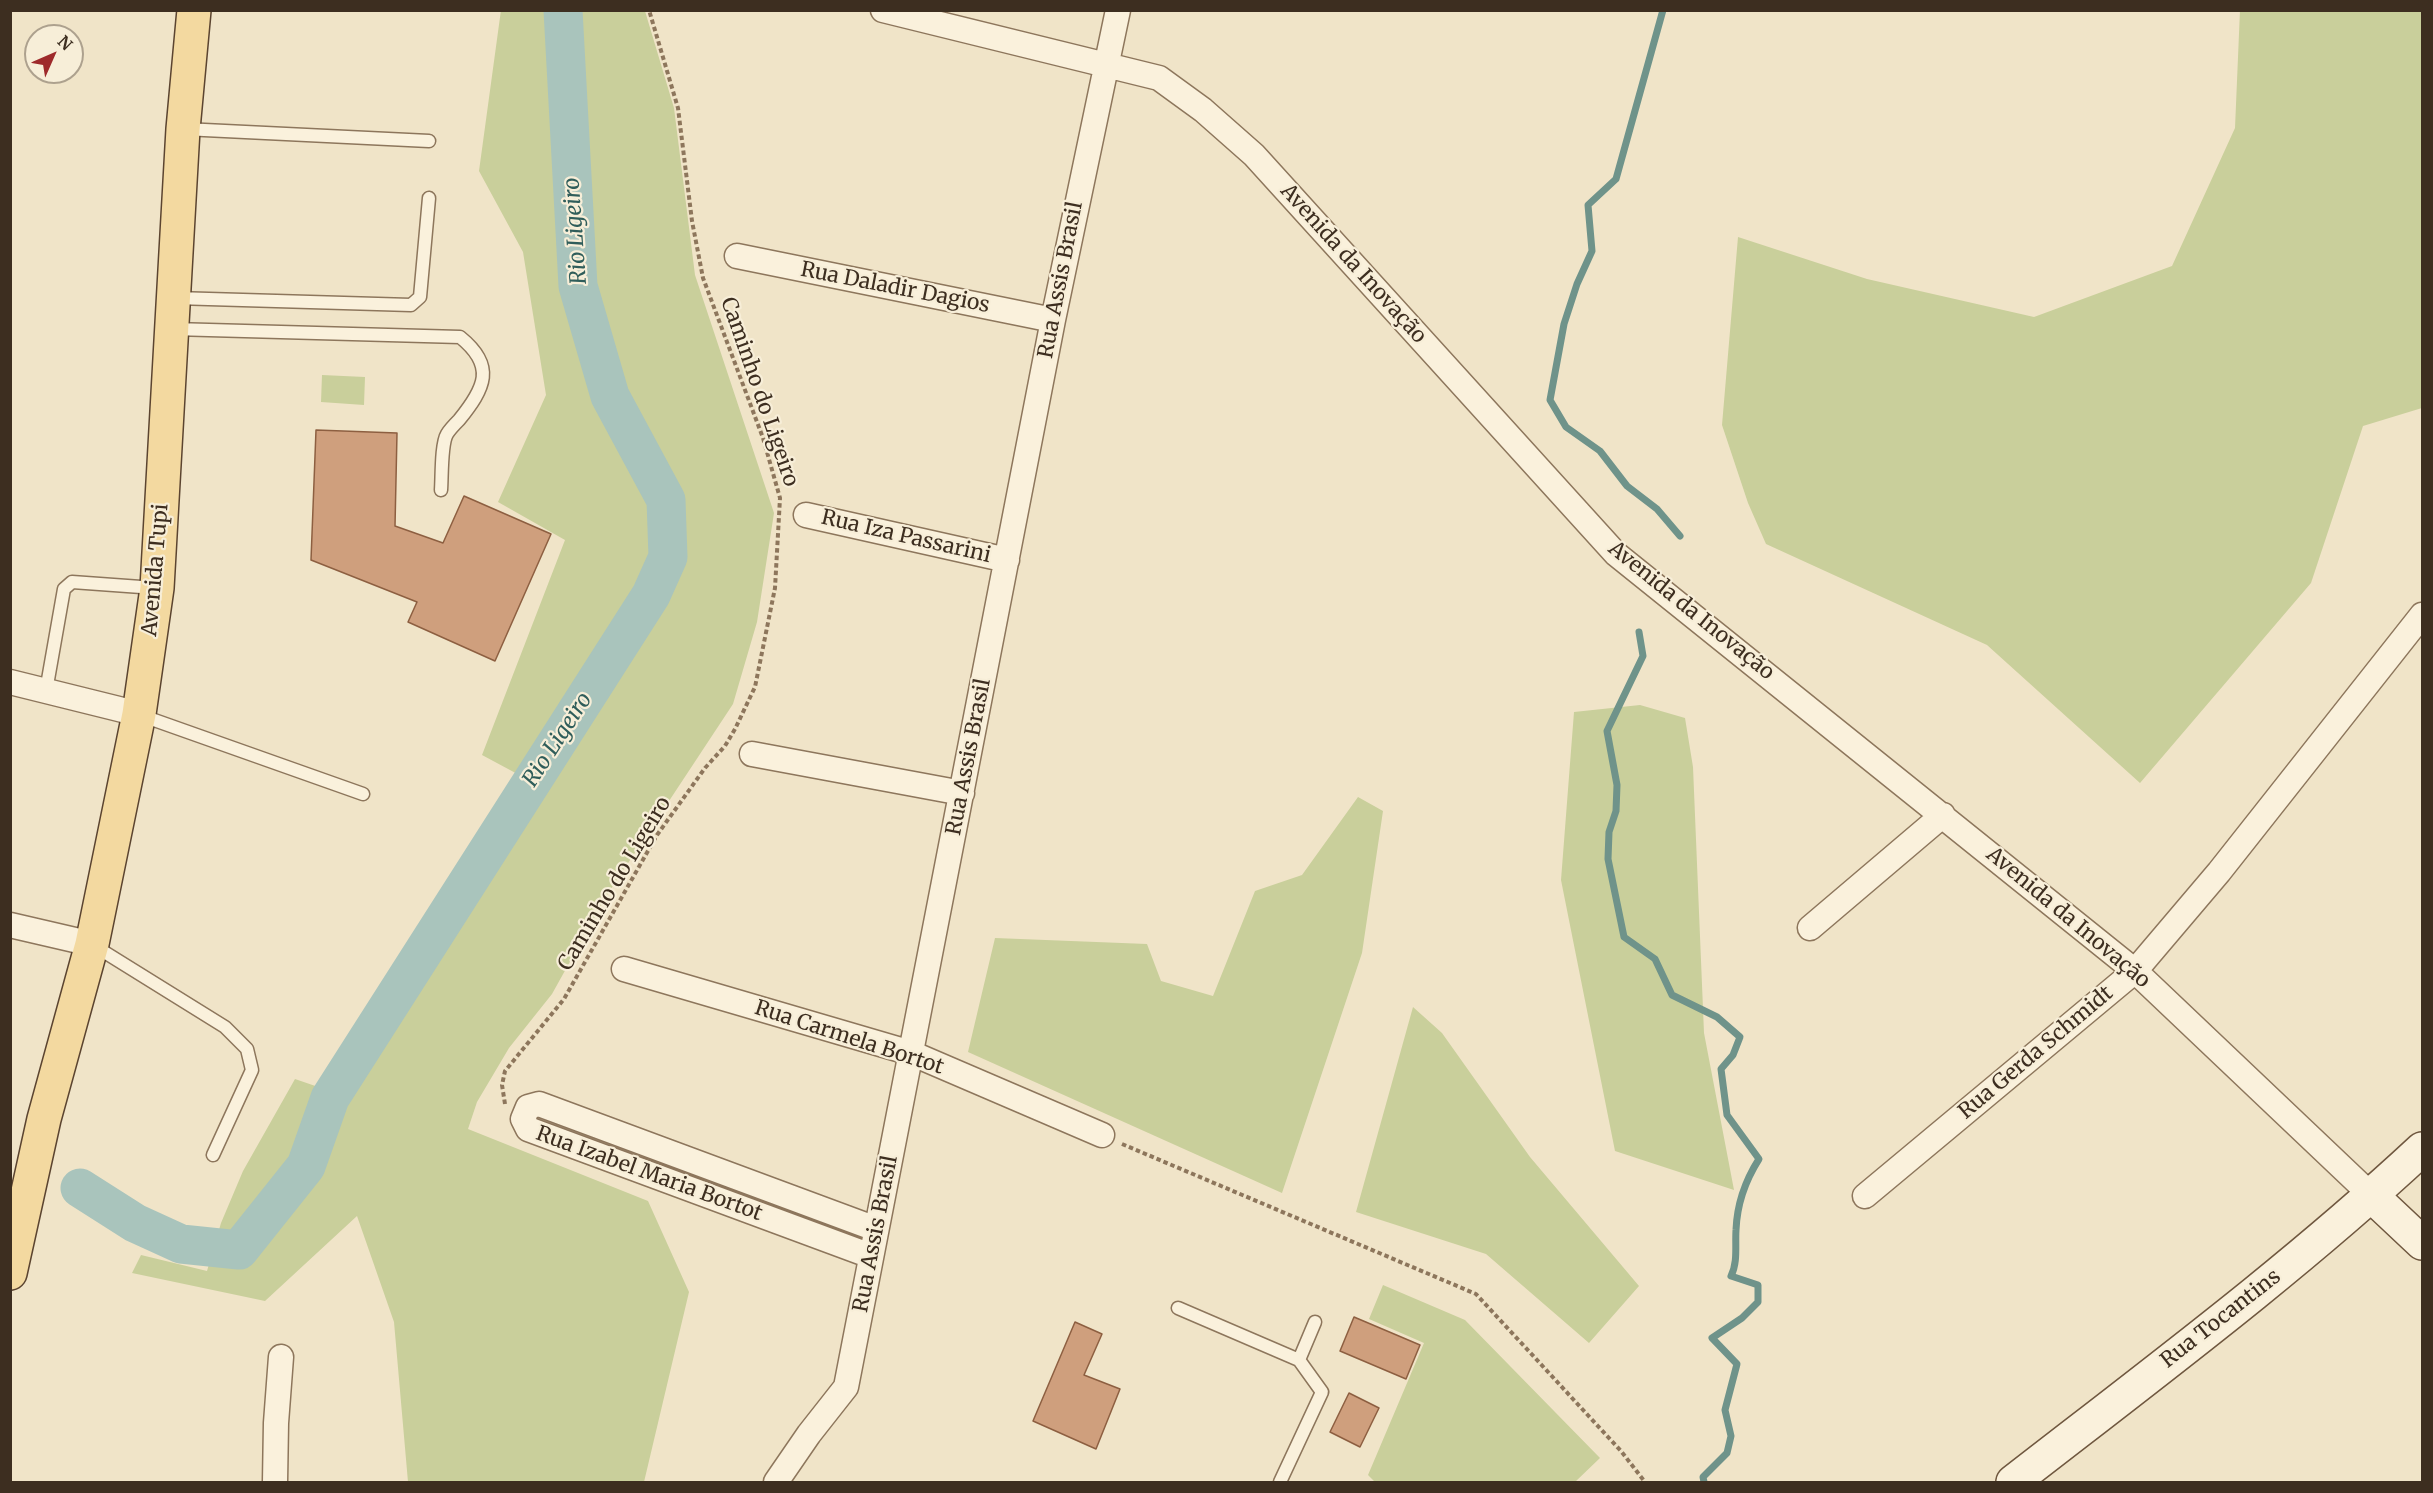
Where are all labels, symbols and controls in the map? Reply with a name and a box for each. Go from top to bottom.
north arrow [24,24,84,84]
text: N [54,31,77,54]
water label: Rio Ligeiro [559,177,593,285]
street label: Avenida da Inovação [1275,179,1431,349]
street label: Rua Assis Brasil [1033,200,1089,360]
street label: Rua Daladir Dagios [798,257,992,319]
street label: Caminho do Ligeiro [715,294,803,490]
street label: Avenida Tupi [138,503,174,637]
street label: Rua Iza Passarini [819,505,993,569]
street label: Avenida da Inovação [1603,536,1779,686]
street label: Rua Assis Brasil [941,677,997,837]
water label: Rio Ligeiro [518,688,598,792]
street label: Caminho do Ligeiro [553,792,677,976]
street label: Avenida da Inovação [1981,842,2155,994]
street label: Rua Gerda Schmidt [1954,981,2118,1125]
street label: Rua Carmela Bortot [751,996,947,1080]
street label: Rua Izabel Maria Bortot [532,1121,766,1227]
street label: Rua Assis Brasil [848,1154,904,1314]
street label: Rua Tocantins [2156,1264,2286,1374]

